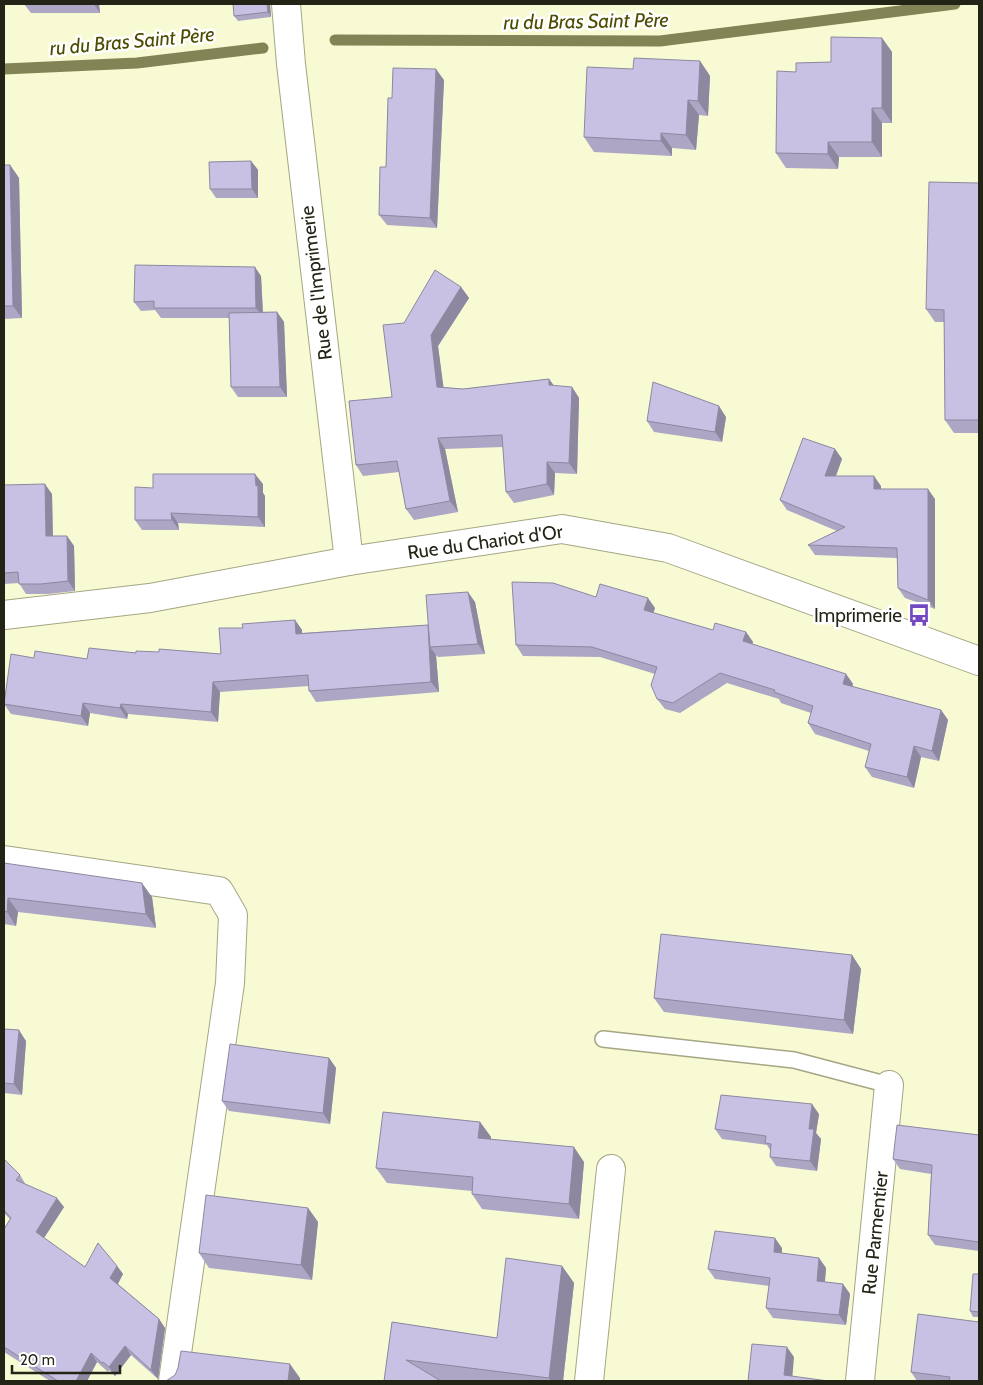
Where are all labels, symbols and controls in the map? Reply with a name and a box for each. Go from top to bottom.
water label: ru du Bras Saint Père [503,8,669,34]
water label: ru du Bras Saint Père [49,22,215,60]
street label: Rue de l'Imprimerie [295,204,337,362]
street label: Rue du Chariot d'Or [406,520,564,564]
bus stop icon: Imprimerie [906,602,932,628]
place label: Imprimerie [814,604,902,627]
street label: Rue Parmentier [857,1170,893,1296]
scale bar [12,1342,120,1374]
text: 20 m [20,1351,55,1369]

